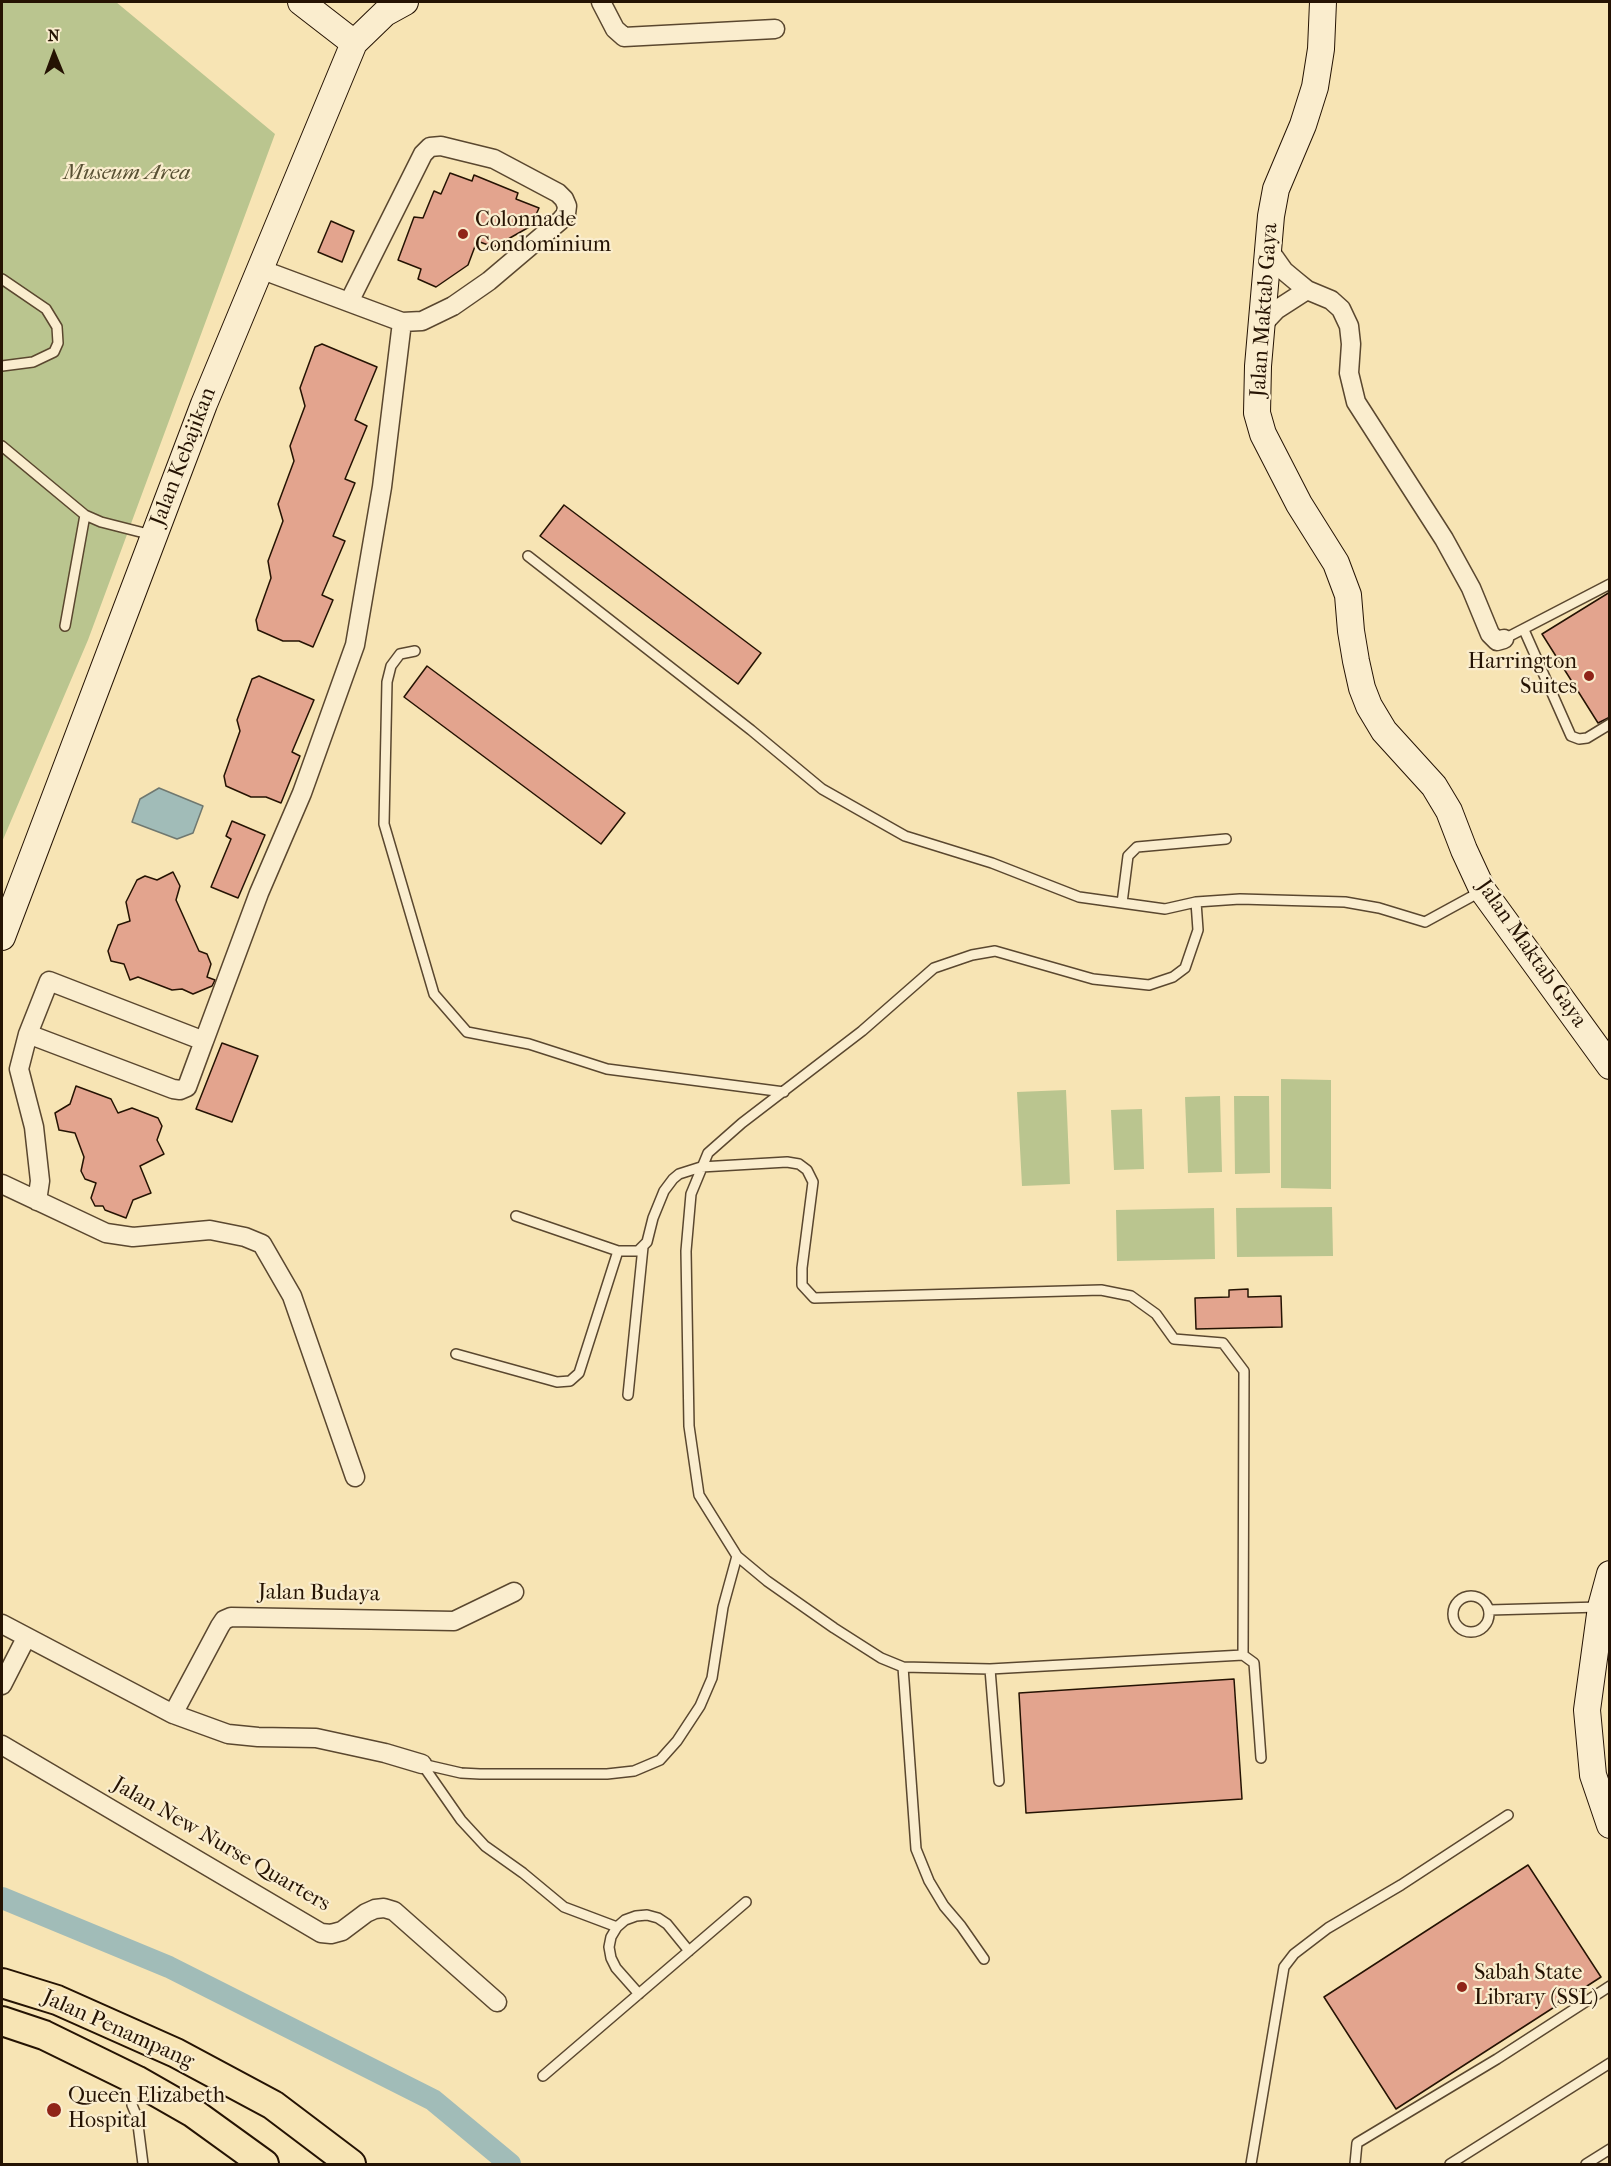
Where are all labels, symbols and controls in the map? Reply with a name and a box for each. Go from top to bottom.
north arrow [24,24,84,84]
text: N [47,26,60,45]
park label: Museum Area [64,161,190,187]
place label: Colonnade Condominium [475,208,611,260]
street label: Jalan Maktab Gaya [1246,222,1284,398]
marker: Colonnade Condominium [456,227,470,241]
street label: Jalan Kebajikan [145,384,223,530]
place label: Harrington Suites [1468,650,1577,702]
marker: Harrington Suites [1582,669,1596,683]
street label: Jalan Maktab Gaya [1470,875,1592,1033]
street label: Jalan Budaya [258,1580,380,1608]
street label: Jalan New Nurse Quarters [107,1772,335,1918]
place label: Sabah State Library (SSL) [1474,1961,1598,2012]
marker: Sabah State Library (SSL) [1455,1980,1469,1994]
street label: Jalan Penampang [38,1985,198,2075]
place label: Queen Elizabeth Hospital [68,2084,225,2136]
marker: Queen Elizabeth Hospital [45,2101,63,2119]

